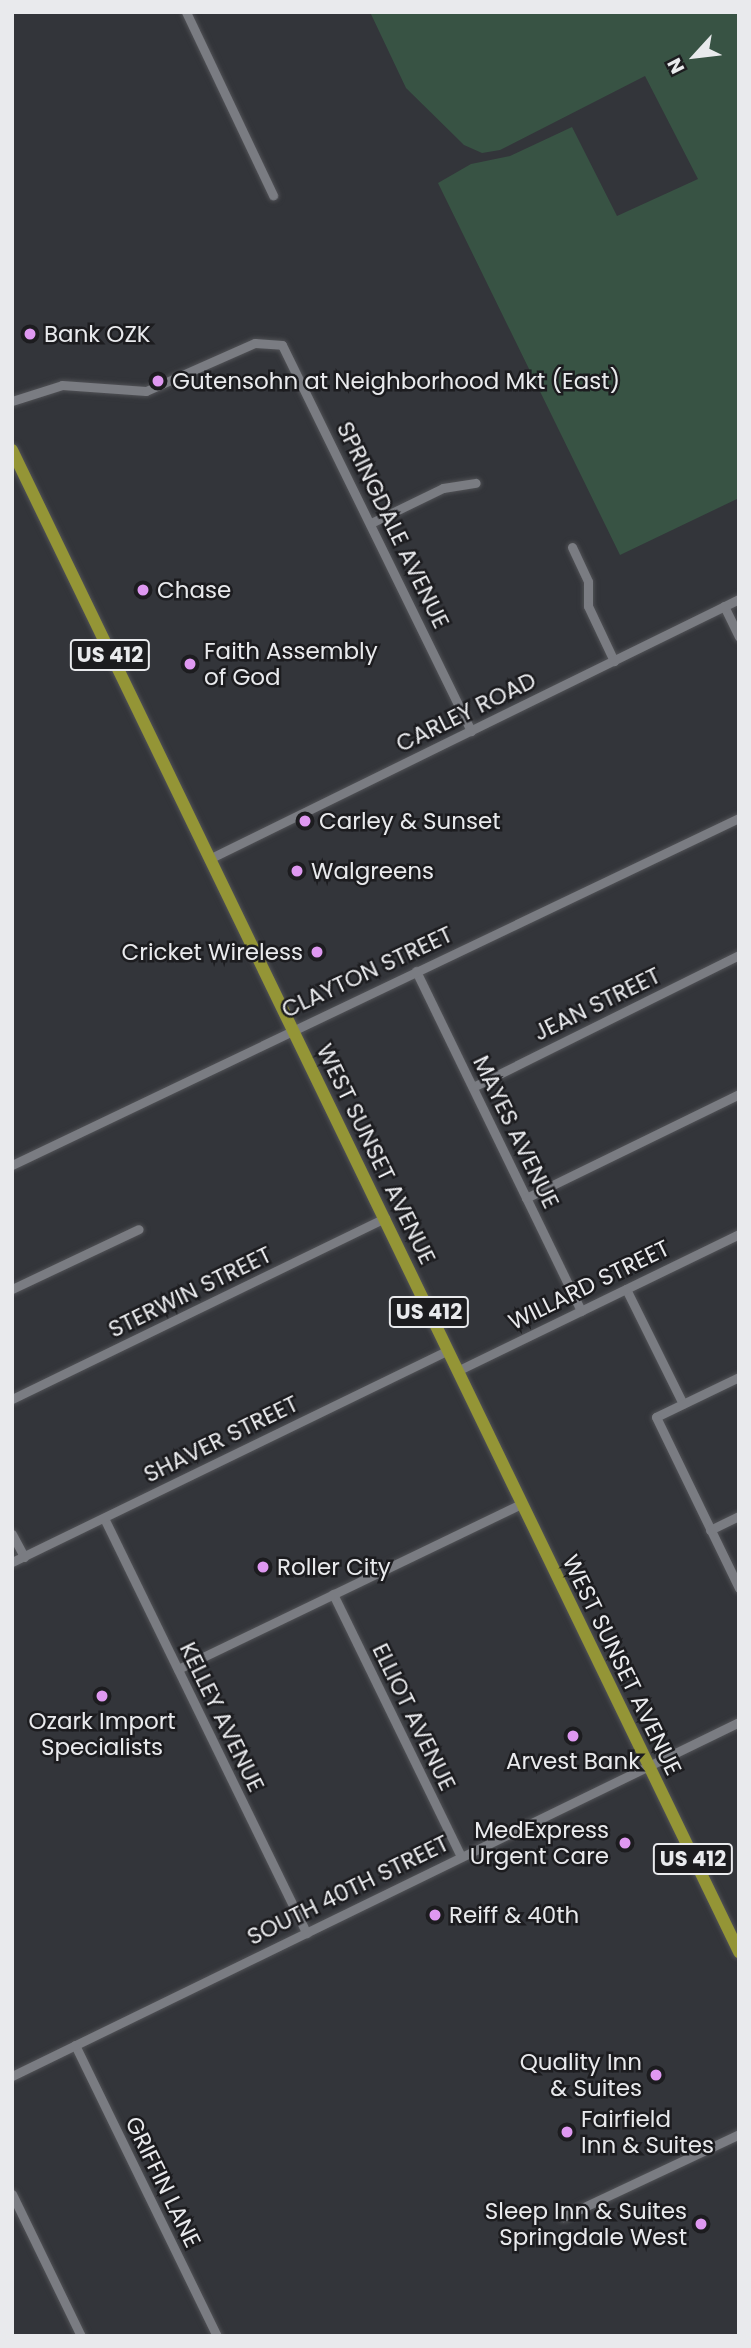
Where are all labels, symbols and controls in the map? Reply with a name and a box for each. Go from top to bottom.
north arrow [660,21,730,91]
text: N [661,53,691,78]
place label: Bank OZK [44,320,151,348]
marker: Bank OZK [22,326,38,342]
place label: Gutensohn at Neighborhood Mkt (East) [172,367,620,395]
marker: Gutensohn at Neighborhood Mkt (East) [150,373,166,389]
street label: SPRINGDALE AVENUE [331,417,455,633]
place label: Chase [157,576,231,604]
marker: Chase [135,582,151,598]
place label: Faith Assembly of God [204,637,378,691]
road number: US 412 [70,638,150,672]
marker: Faith Assembly of God [182,656,198,672]
street label: CARLEY ROAD [391,666,541,758]
place label: Carley & Sunset [319,807,501,835]
marker: Carley & Sunset [297,813,313,829]
place label: Walgreens [311,857,434,885]
marker: Walgreens [289,863,305,879]
street label: CLAYTON STREET [277,920,457,1024]
place label: Cricket Wireless [122,938,303,966]
marker: Cricket Wireless [309,944,325,960]
street label: JEAN STREET [529,961,665,1047]
street label: WEST SUNSET AVENUE [311,1039,441,1269]
street label: MAYES AVENUE [467,1051,565,1213]
street label: WILLARD STREET [504,1234,674,1336]
street label: STERWIN STREET [104,1241,276,1343]
road number: US 412 [389,1294,469,1330]
street label: SHAVER STREET [139,1390,303,1488]
street label: WEST SUNSET AVENUE [557,1550,687,1780]
place label: Roller City [277,1553,391,1581]
marker: Roller City [255,1559,271,1575]
street label: KELLEY AVENUE [174,1638,270,1796]
street label: ELLIOT AVENUE [366,1639,462,1795]
marker: Ozark Import Specialists [94,1688,110,1704]
place label: Ozark Import Specialists [28,1707,176,1761]
marker: Arvest Bank [565,1728,581,1744]
place label: Arvest Bank [506,1747,640,1775]
place label: MedExpress Urgent Care [470,1816,609,1870]
street label: SOUTH 40TH STREET [243,1829,453,1951]
marker: MedExpress Urgent Care [615,1833,635,1853]
road number: US 412 [653,1842,733,1876]
place label: Reiff & 40th [449,1901,579,1929]
marker: Reiff & 40th [427,1907,443,1923]
place label: Quality Inn & Suites [520,2048,642,2102]
marker: Quality Inn & Suites [648,2067,664,2083]
place label: Fairfield Inn & Suites [581,2105,714,2159]
street label: GRIFFIN LANE [119,2112,207,2252]
marker: Fairfield Inn & Suites [559,2124,575,2140]
place label: Sleep Inn & Suites Springdale West [485,2197,687,2251]
marker: Sleep Inn & Suites Springdale West [693,2216,709,2232]

